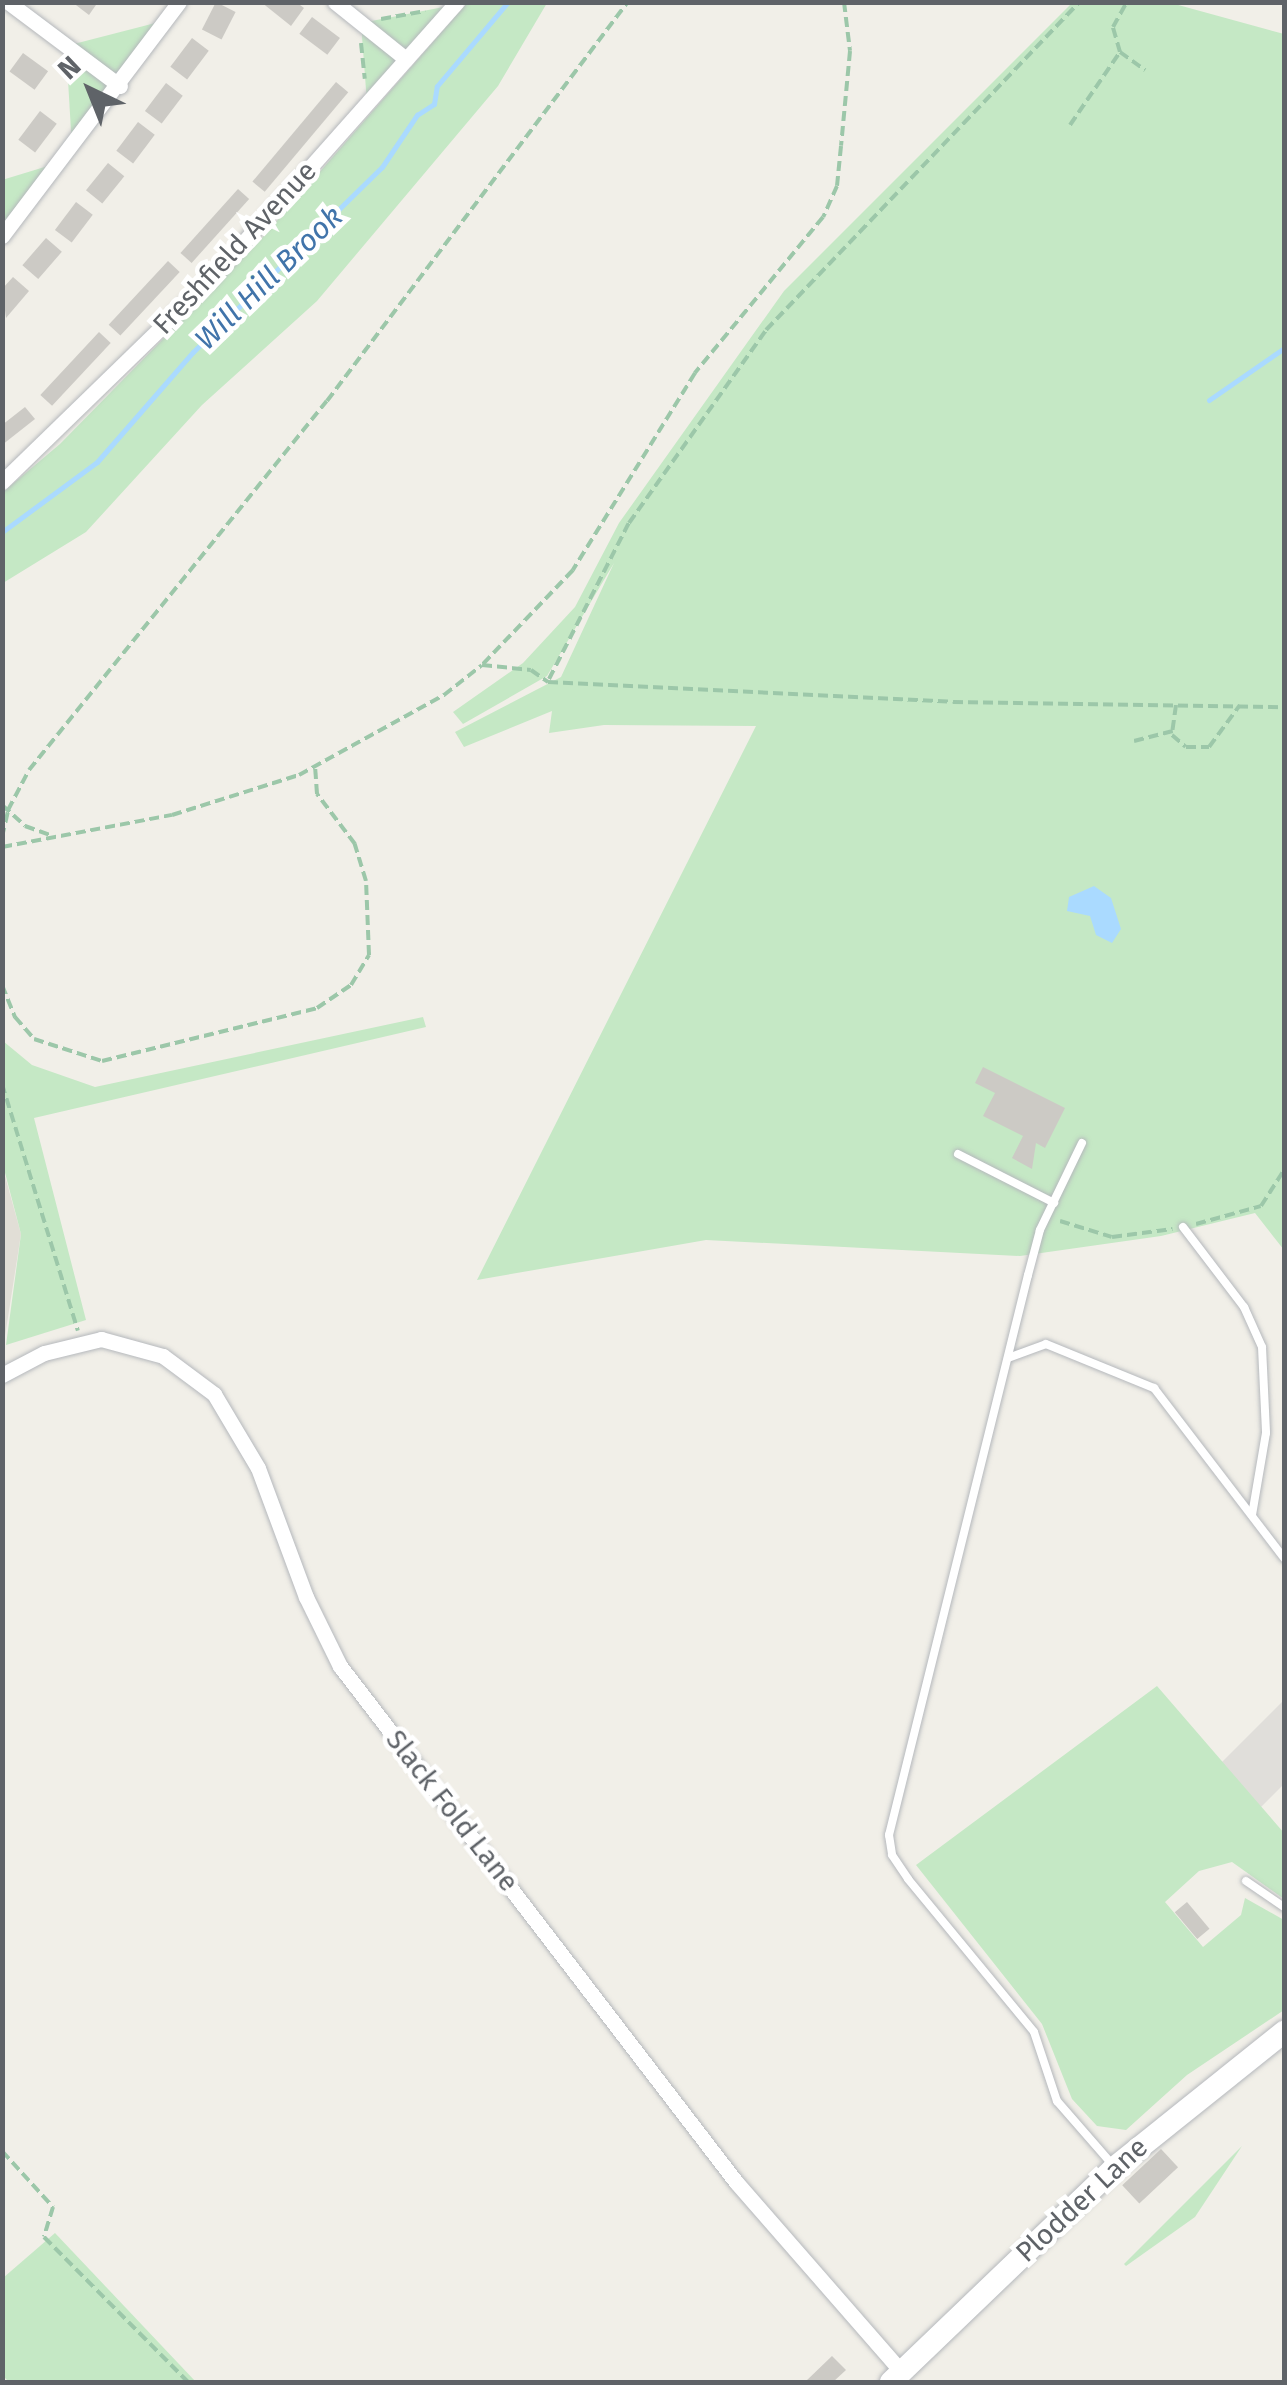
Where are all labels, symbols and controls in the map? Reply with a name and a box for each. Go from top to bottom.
north arrow [40,40,140,140]
text: N [51,49,87,86]
street label: Freshfield Avenue [146,155,324,341]
water label: Will Hill Brook [188,199,350,357]
street label: Slack Fold Lane [379,1724,525,1898]
street label: Plodder Lane [1009,2130,1155,2270]

